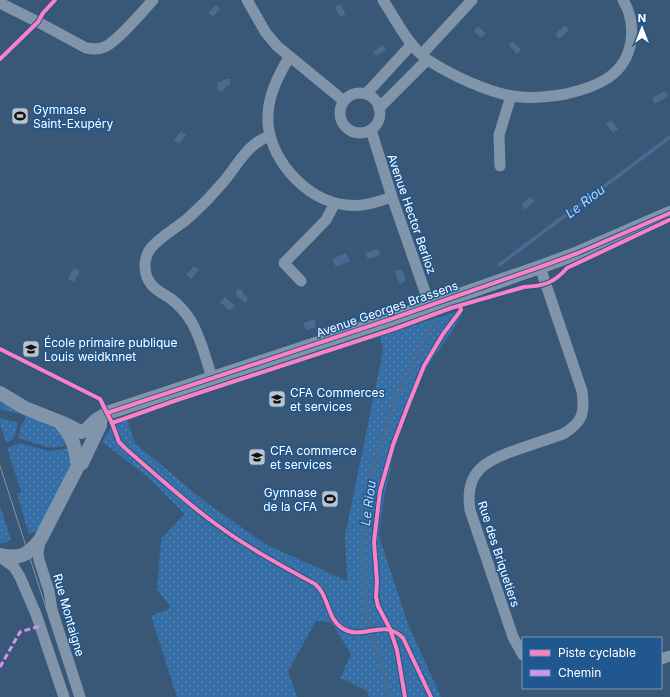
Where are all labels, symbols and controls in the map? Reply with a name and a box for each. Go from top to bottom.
north arrow [622,8,662,48]
text: N [638,11,646,25]
place label: Gymnase Saint-Exupéry [33,102,114,131]
sports icon: Gymnase Saint-Exupéry [10,106,30,126]
street label: Avenue Hector Berlioz [384,152,440,276]
water label: Le Riou [562,181,608,221]
street label: Avenue Georges Brassens [314,278,460,340]
place label: École primaire publique Louis weidknnet [44,335,177,364]
school or university icon: École primaire publique Louis weidknnet [21,339,41,359]
place label: CFA Commerces et services [290,385,385,414]
school or university icon: CFA Commerces et services [267,389,287,409]
place label: CFA commerce et services [270,443,357,472]
school or university icon: CFA commerce et services [247,447,267,467]
water label: Le Riou [357,479,379,527]
place label: Gymnase de la CFA [263,485,317,514]
sports icon: Gymnase de la CFA [320,489,340,509]
street label: Rue des Briquetiers [475,499,523,609]
street label: Rue Montaigne [50,572,88,658]
legend [522,637,662,689]
text: Piste cyclable [558,645,636,660]
text: Chemin [558,665,601,680]

